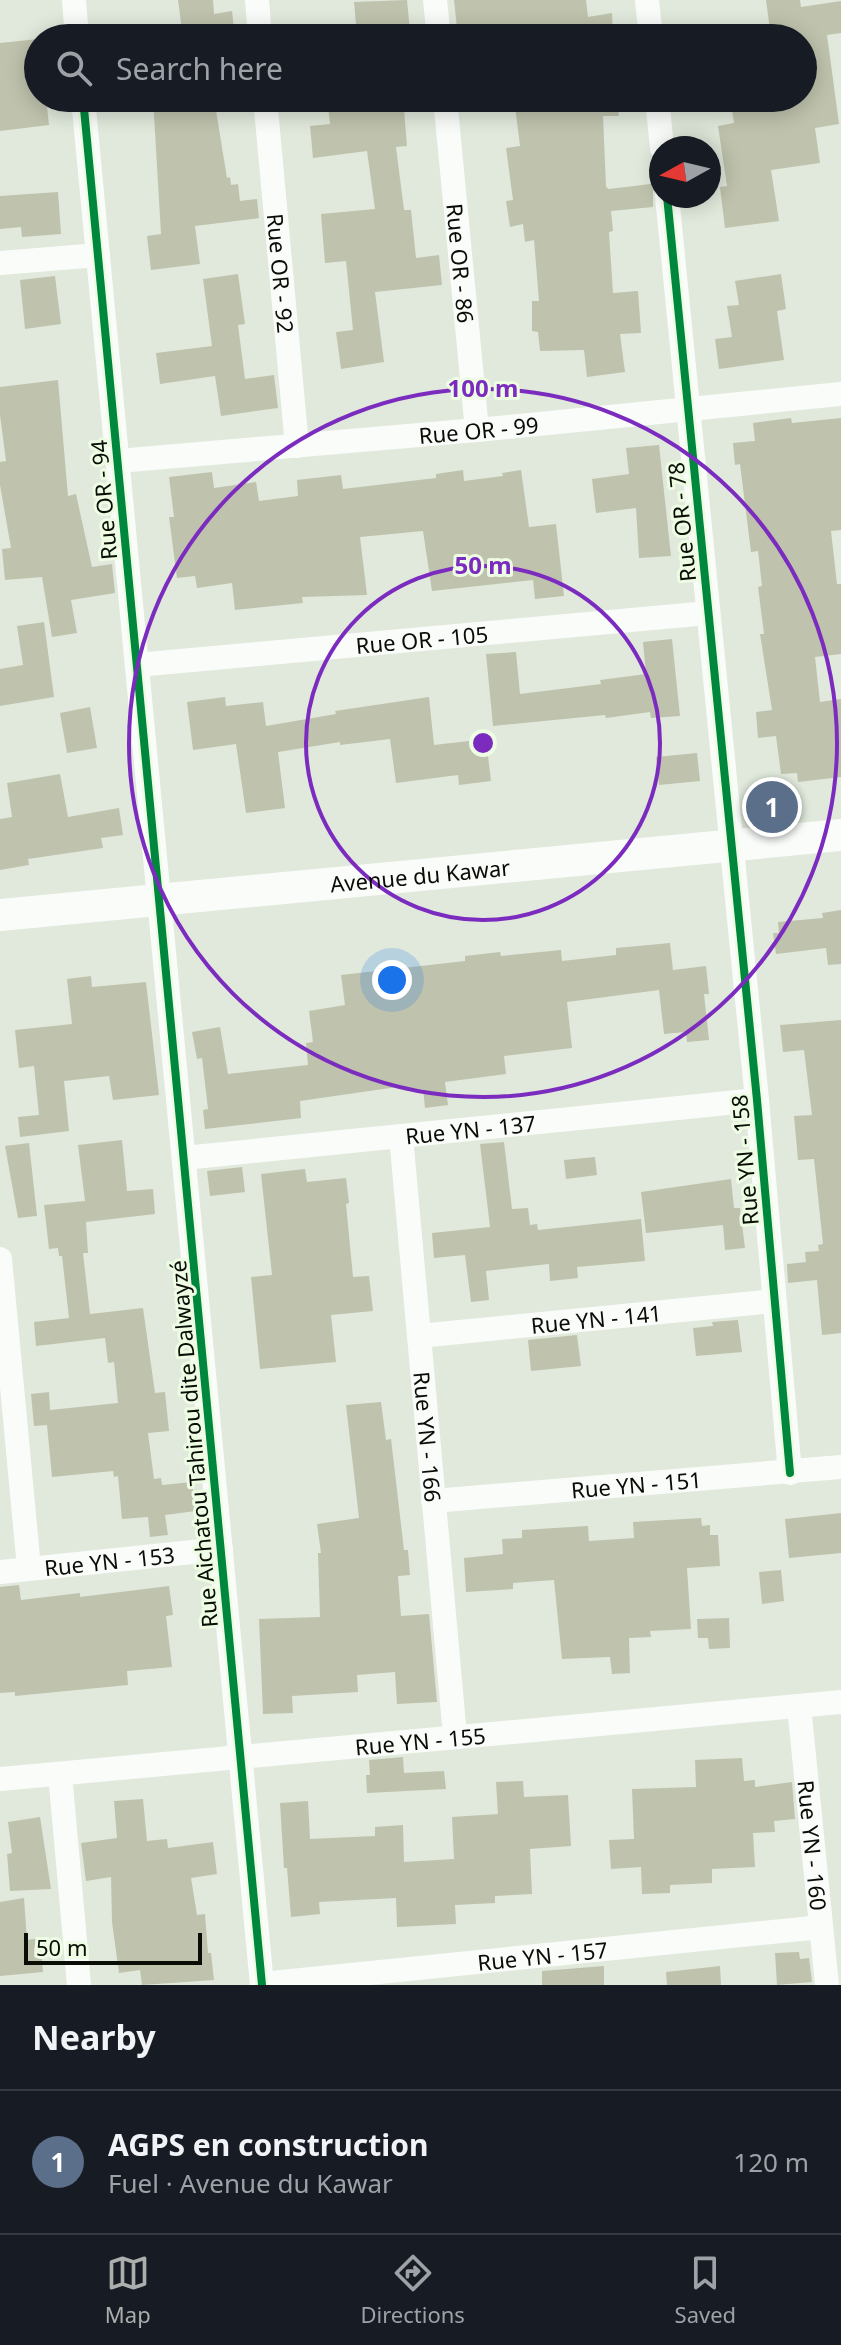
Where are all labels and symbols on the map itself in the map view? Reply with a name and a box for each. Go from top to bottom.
north arrow [649,136,721,208]
street label: Rue OR - 86 [440,202,482,324]
street label: Rue OR - 92 [261,212,302,334]
text: 100 m [448,371,518,404]
street label: Rue OR - 99 [418,409,540,450]
street label: Rue OR - 94 [83,439,123,561]
street label: Rue OR - 78 [660,461,702,583]
text: 50 m [454,548,512,581]
street label: Rue OR - 105 [354,618,489,660]
centre of rings [469,729,497,757]
pin: 1 [746,777,798,837]
street label: Avenue du Kawar [329,852,511,899]
your location [372,960,412,1000]
street label: Rue YN - 158 [723,1094,765,1226]
street label: Rue YN - 137 [404,1107,537,1151]
street label: Rue Aichatou Tahirou dite Dalwayzé [162,1259,224,1629]
street label: Rue YN - 141 [529,1297,663,1340]
street label: Rue YN - 166 [407,1370,449,1503]
street label: Rue YN - 151 [570,1464,703,1504]
street label: Rue YN - 153 [43,1539,176,1582]
street label: Rue YN - 155 [354,1720,487,1761]
street label: Rue YN - 160 [792,1779,834,1912]
scale bar [24,1929,202,1965]
street label: Rue YN - 157 [476,1934,609,1977]

